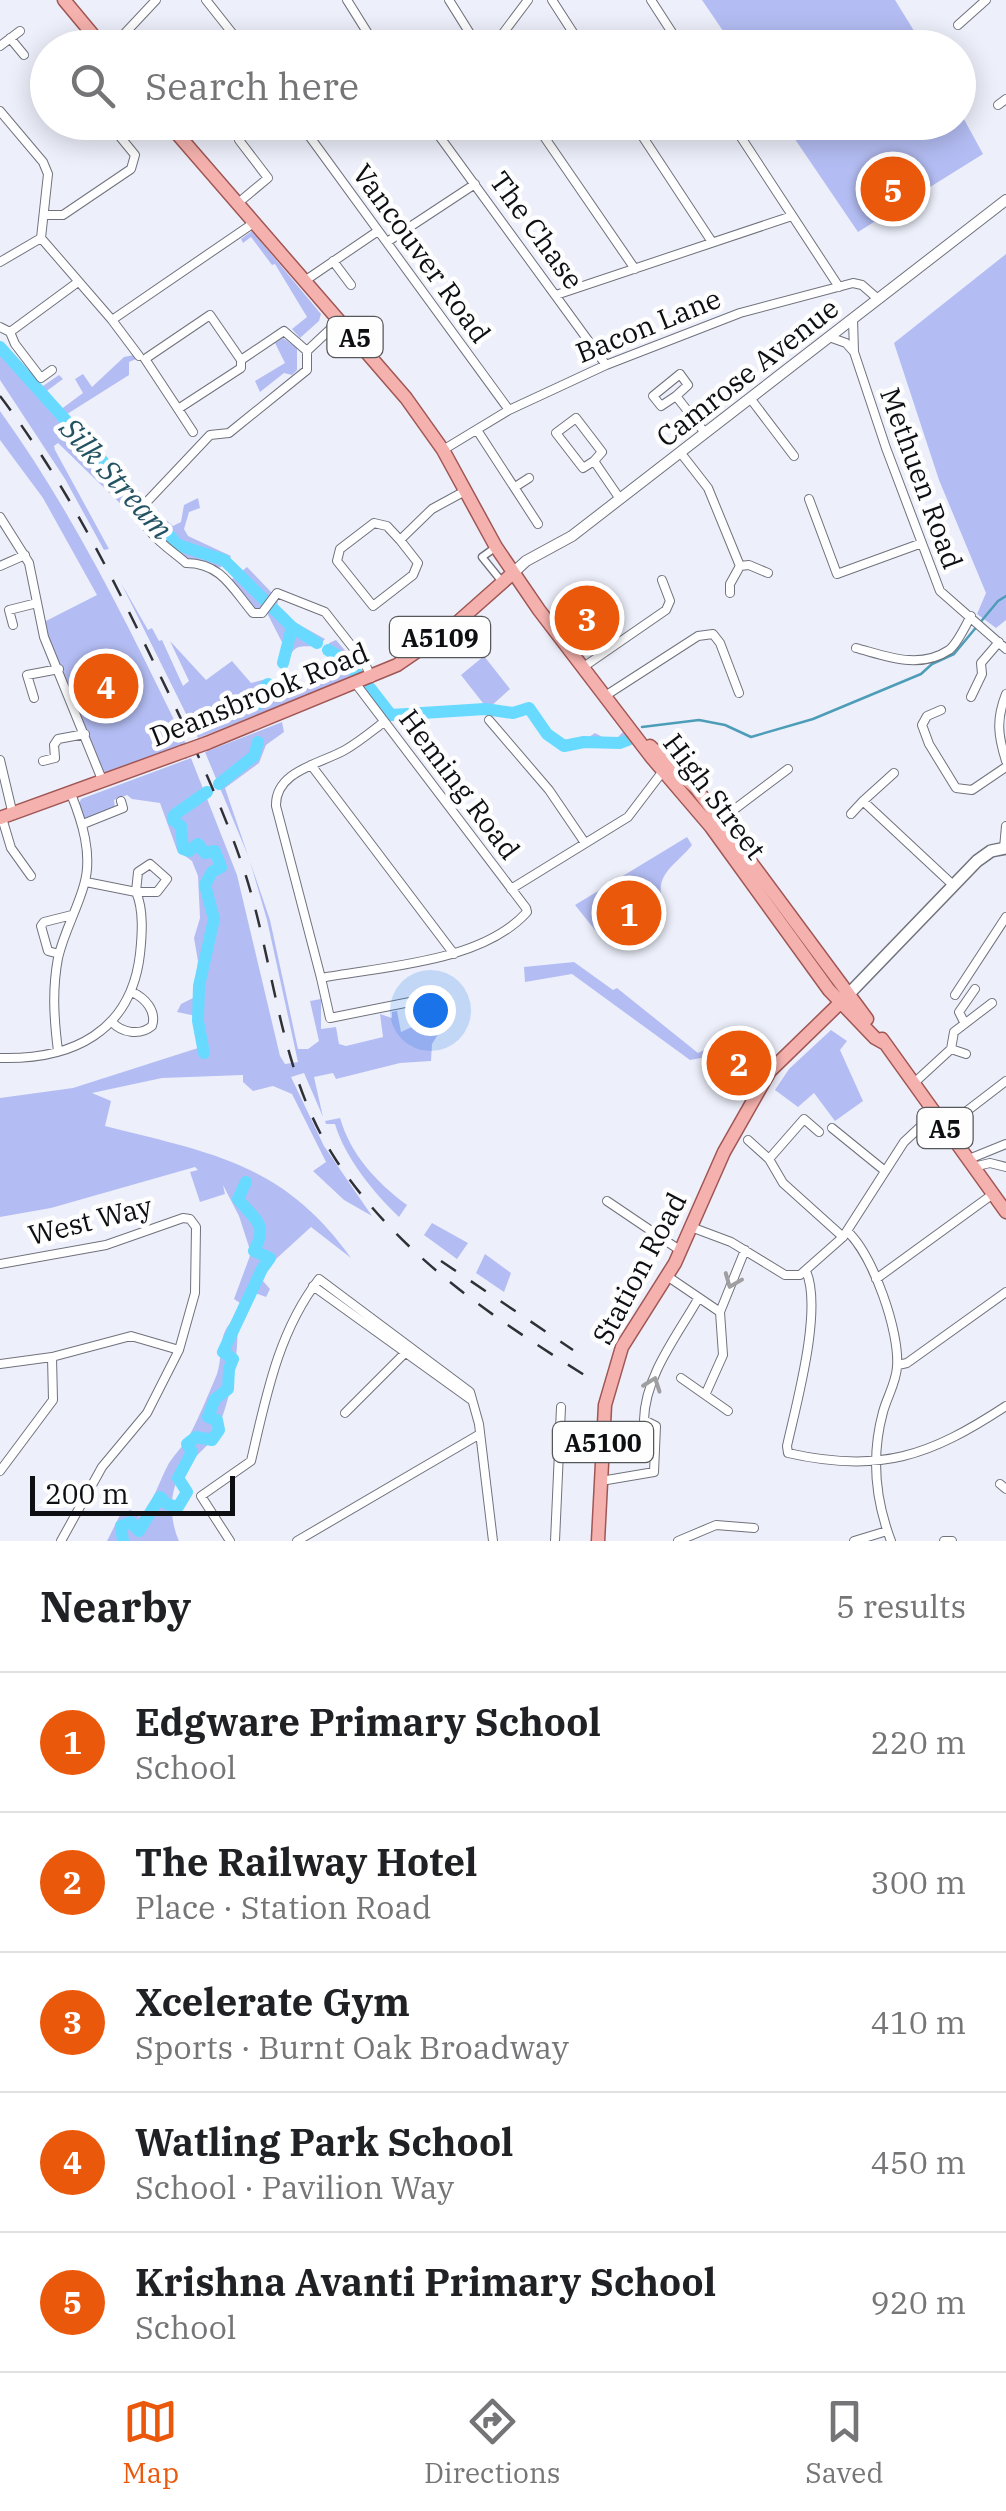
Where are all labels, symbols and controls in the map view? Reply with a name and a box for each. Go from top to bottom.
search box [30,30,976,140]
icon: search [65,58,120,113]
text: Search here [145,61,359,110]
pin: 5 [860,152,926,226]
street label: Vancouver Road [345,156,499,350]
street label: The Chase [482,164,592,296]
street label: Bacon Lane [570,279,726,371]
street label: Camrose Avenue [648,289,846,455]
road number: A5 [328,317,382,357]
street label: Methuen Road [872,382,972,574]
water label: Silk Stream [51,408,182,547]
pin: 3 [554,580,620,656]
road number: A5109 [390,617,490,657]
street label: Deansbrook Road [144,633,374,755]
pin: 4 [74,648,138,724]
street label: Heming Road [391,701,529,867]
street label: High Street [655,725,775,867]
pin: 1 [596,876,662,950]
your location [405,985,456,1036]
pin: 2 [706,1026,772,1100]
road number: A5 [918,1108,972,1148]
street label: Station Road [583,1186,695,1350]
street label: West Way [24,1187,156,1253]
one-way arrow [724,1271,744,1289]
one-way arrow [641,1376,661,1393]
road number: A5100 [553,1422,653,1462]
scale bar [30,1471,235,1516]
text: 200 m [45,1475,129,1512]
text: Nearby [40,1579,191,1634]
text: 5 results [836,1585,966,1627]
text: Edgware Primary School [135,1697,601,1746]
text: 1 [63,1721,82,1763]
text: 220 m [870,1721,966,1763]
text: School [135,1746,236,1788]
text: The Railway Hotel [135,1837,477,1886]
text: 2 [63,1861,82,1903]
text: 300 m [870,1861,966,1903]
text: Place · Station Road [135,1886,432,1928]
text: Xcelerate Gym [135,1977,410,2026]
text: 3 [63,2001,82,2043]
text: 410 m [870,2001,966,2043]
text: Sports · Burnt Oak Broadway [135,2026,569,2068]
text: Watling Park School [135,2117,513,2166]
text: 4 [63,2141,82,2183]
text: 450 m [870,2141,966,2183]
text: School · Pavilion Way [135,2166,454,2208]
text: Krishna Avanti Primary School [135,2257,716,2306]
text: 5 [63,2281,82,2323]
text: 920 m [870,2281,966,2323]
text: School [135,2306,236,2348]
tab: Map [122,2394,179,2491]
tab: Directions [424,2394,560,2491]
tab: Saved [805,2394,884,2491]

